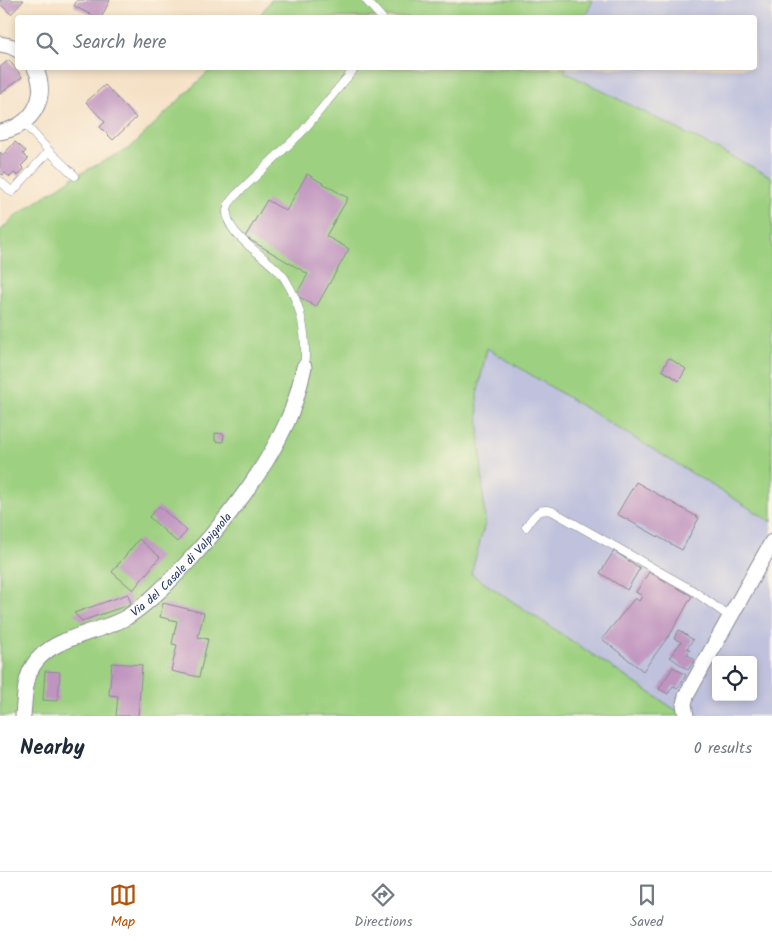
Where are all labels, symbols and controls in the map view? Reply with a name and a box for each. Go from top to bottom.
search box [15,15,757,70]
text: Search here [73,28,167,58]
icon: search [33,29,61,57]
street label: Via del Casale di Valpignola [127,508,236,621]
map controls [712,656,757,701]
button: locate [712,656,757,701]
text: Nearby [20,732,85,765]
text: 0 results [694,736,752,761]
tab: Map [109,881,137,933]
tab: Directions [354,881,412,933]
tab: Saved [630,881,663,933]

